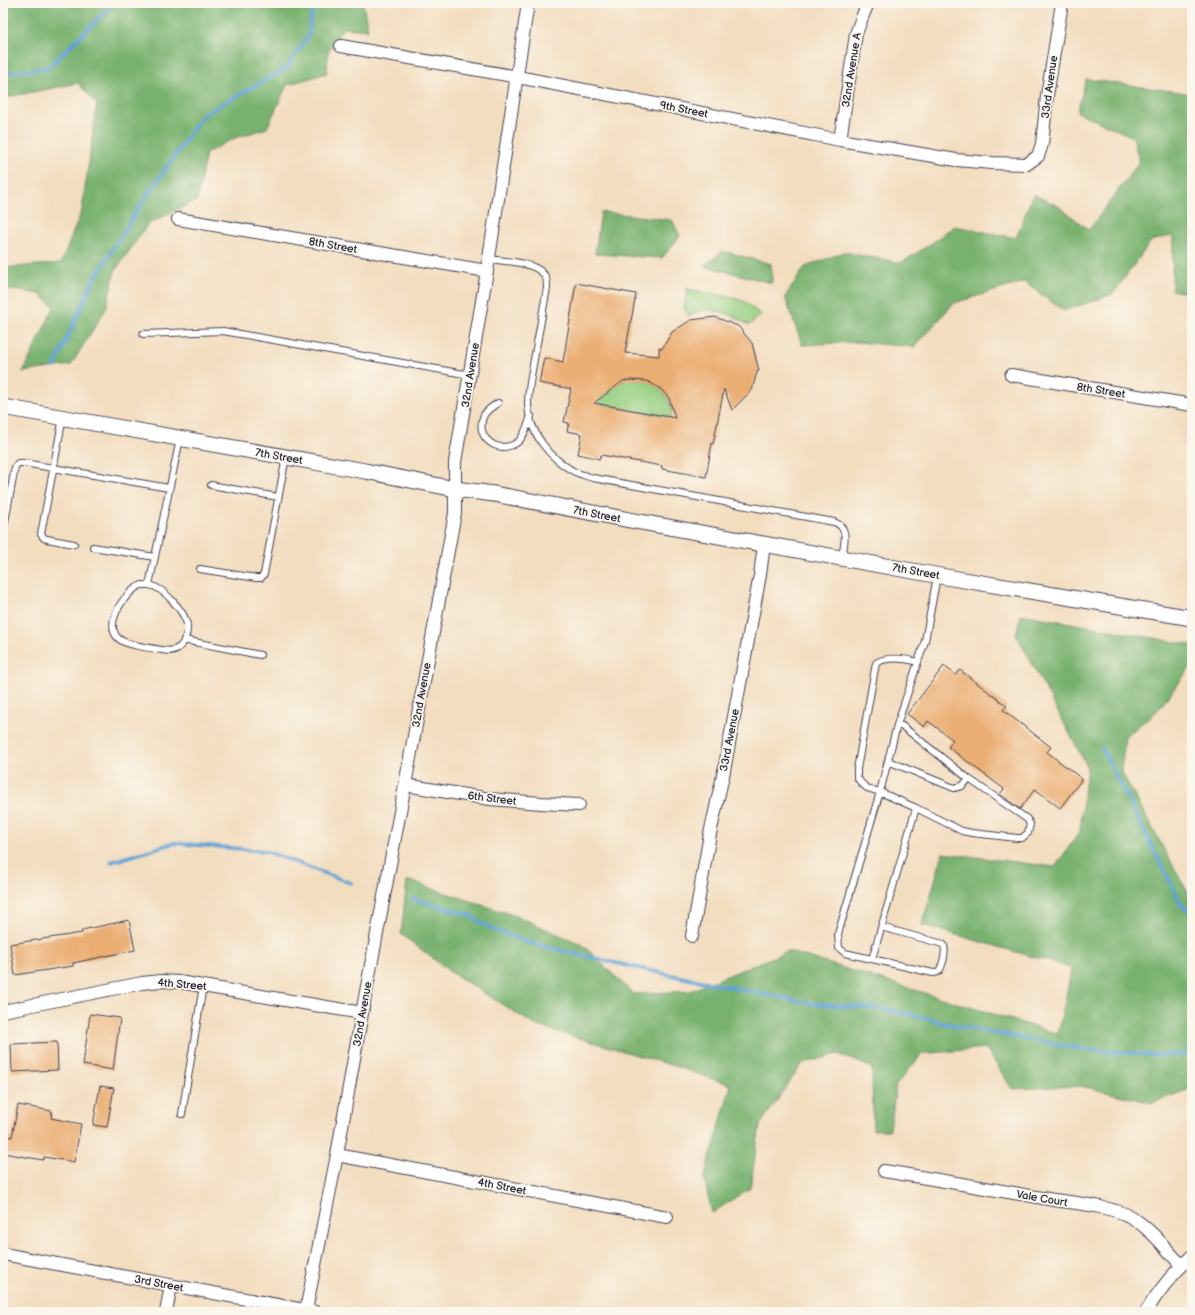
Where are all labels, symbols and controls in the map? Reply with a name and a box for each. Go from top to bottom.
street label: 32nd Avenue A [839,32,864,108]
street label: 33rd Avenue [1039,54,1060,119]
street label: 9th Street [659,98,710,121]
street label: 8th Street [308,235,359,256]
street label: 32nd Avenue [459,341,482,409]
street label: 8th Street [1076,380,1127,401]
street label: 7th Street [254,446,304,467]
street label: 7th Street [572,504,622,526]
street label: 7th Street [891,561,941,582]
street label: 32nd Avenue [409,661,434,729]
street label: 33rd Avenue [717,707,742,772]
street label: 6th Street [467,789,518,808]
street label: 4th Street [157,976,208,993]
street label: 32nd Avenue [350,980,375,1048]
street label: 4th Street [477,1175,528,1198]
street label: Vale Court [1015,1188,1069,1209]
street label: 3rd Street [133,1272,185,1295]

